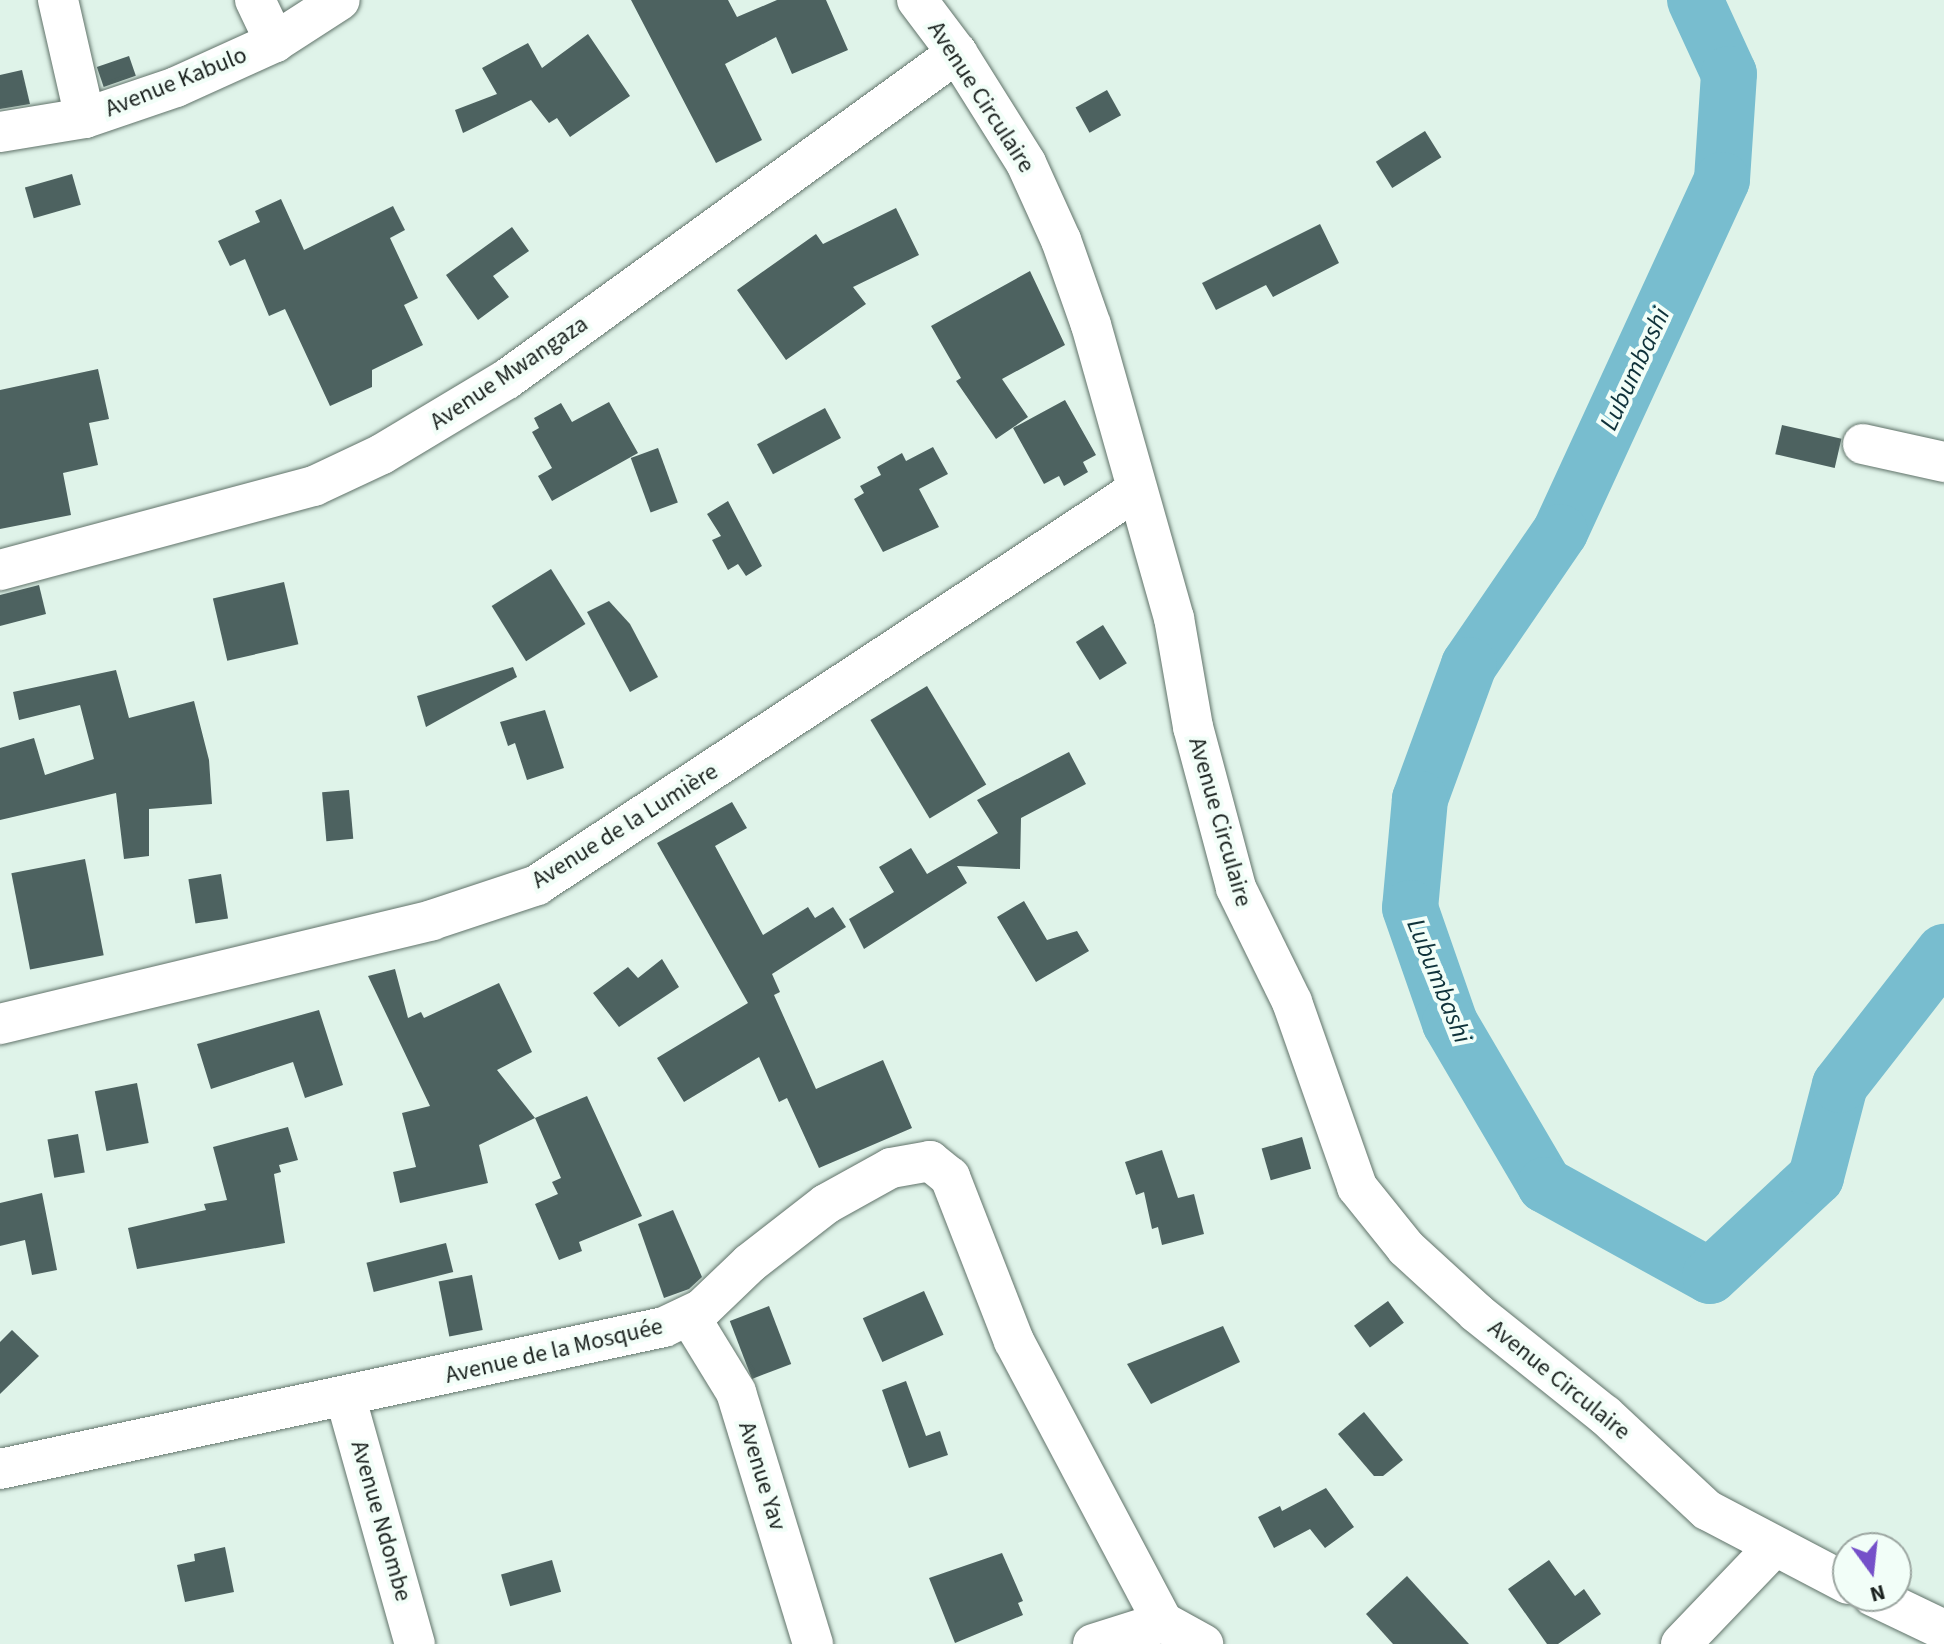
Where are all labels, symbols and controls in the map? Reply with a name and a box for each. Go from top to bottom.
street label: Avenue Circulaire [921,16,1041,178]
street label: Avenue Kabulo [101,41,251,123]
water label: Lubumbashi [1593,303,1677,435]
street label: Avenue Mwangaza [425,310,593,436]
street label: Avenue Circulaire [1182,734,1258,910]
street label: Avenue de la Lumière [527,757,723,895]
water label: Lubumbashi [1400,914,1478,1048]
street label: Avenue de la Mosquée [442,1312,666,1390]
street label: Avenue Circulaire [1482,1314,1636,1446]
street label: Avenue Yav [732,1418,792,1534]
street label: Avenue Ndombe [344,1437,418,1605]
north arrow [1832,1532,1912,1612]
text: N [1866,1576,1889,1611]

